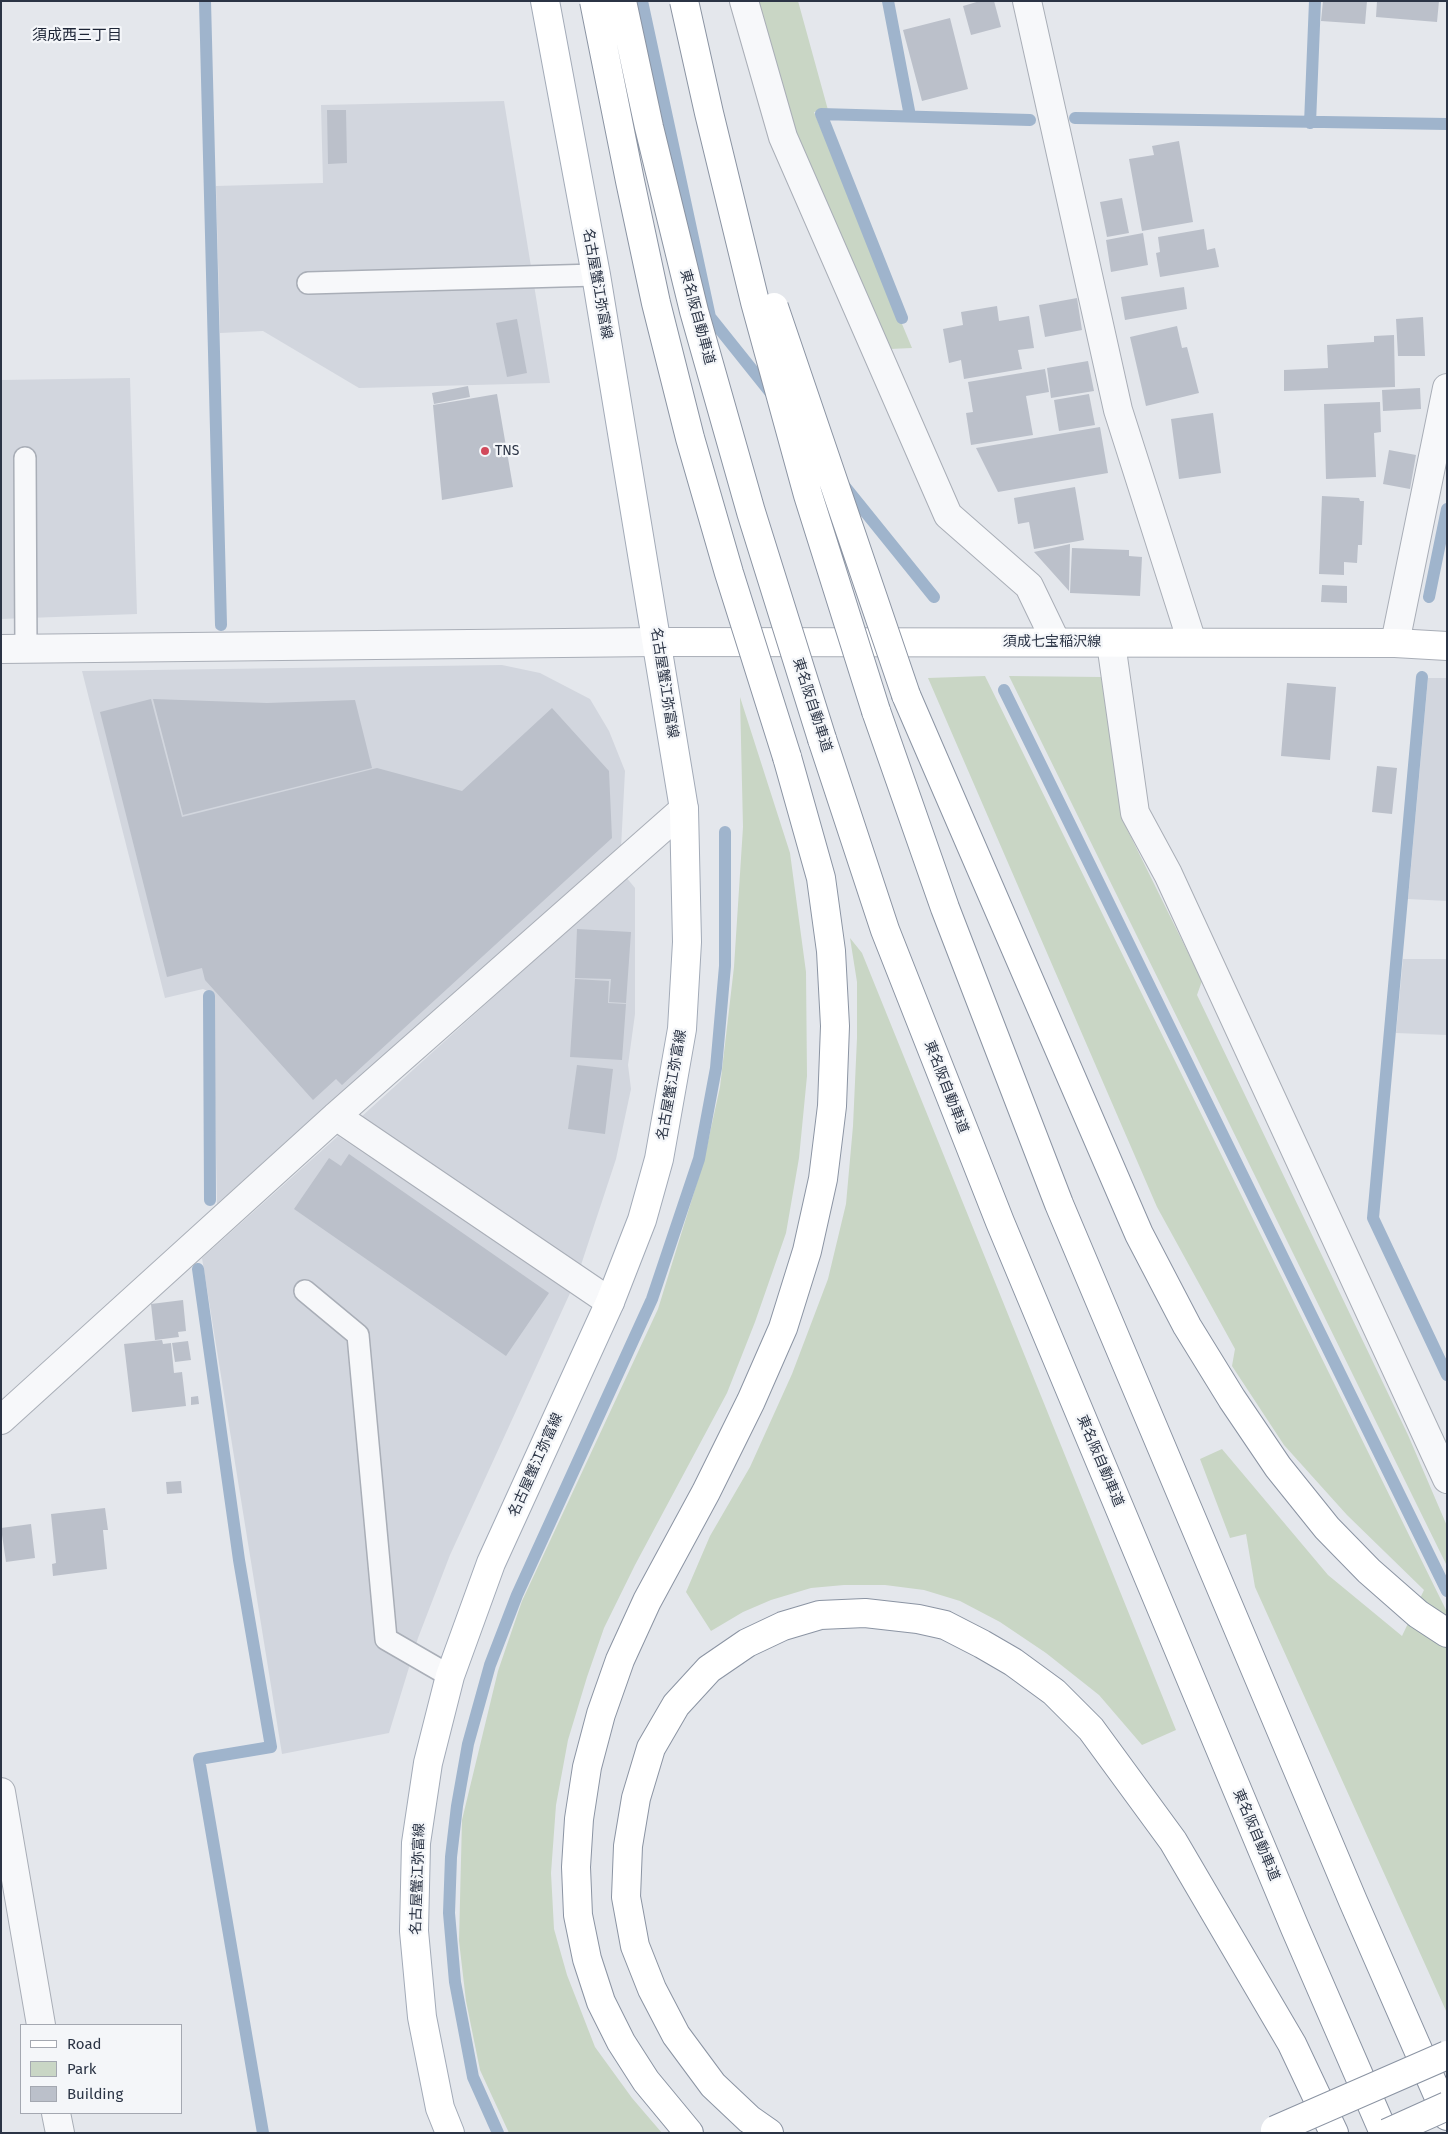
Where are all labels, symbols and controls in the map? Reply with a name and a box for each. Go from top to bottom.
district label: 須成西三丁目 [32,27,122,45]
street label: 名古屋蟹江弥富線 [579,227,615,341]
street label: 東名阪自動車道 [676,267,718,367]
place label: TNS [495,443,519,459]
marker: TNS [479,445,491,457]
street label: 名古屋蟹江弥富線 [647,626,681,740]
street label: 須成七宝稲沢線 [1003,634,1101,650]
street label: 東名阪自動車道 [789,656,835,754]
street label: 名古屋蟹江弥富線 [654,1028,690,1142]
street label: 東名阪自動車道 [921,1038,971,1136]
street label: 名古屋蟹江弥富線 [506,1410,566,1520]
street label: 東名阪自動車道 [1073,1413,1127,1509]
street label: 東名阪自動車道 [1229,1787,1283,1883]
street label: 名古屋蟹江弥富線 [408,1823,428,1935]
legend [20,2024,182,2114]
text: Road [67,2035,102,2053]
text: Park [67,2060,97,2078]
text: Building [67,2085,123,2103]

